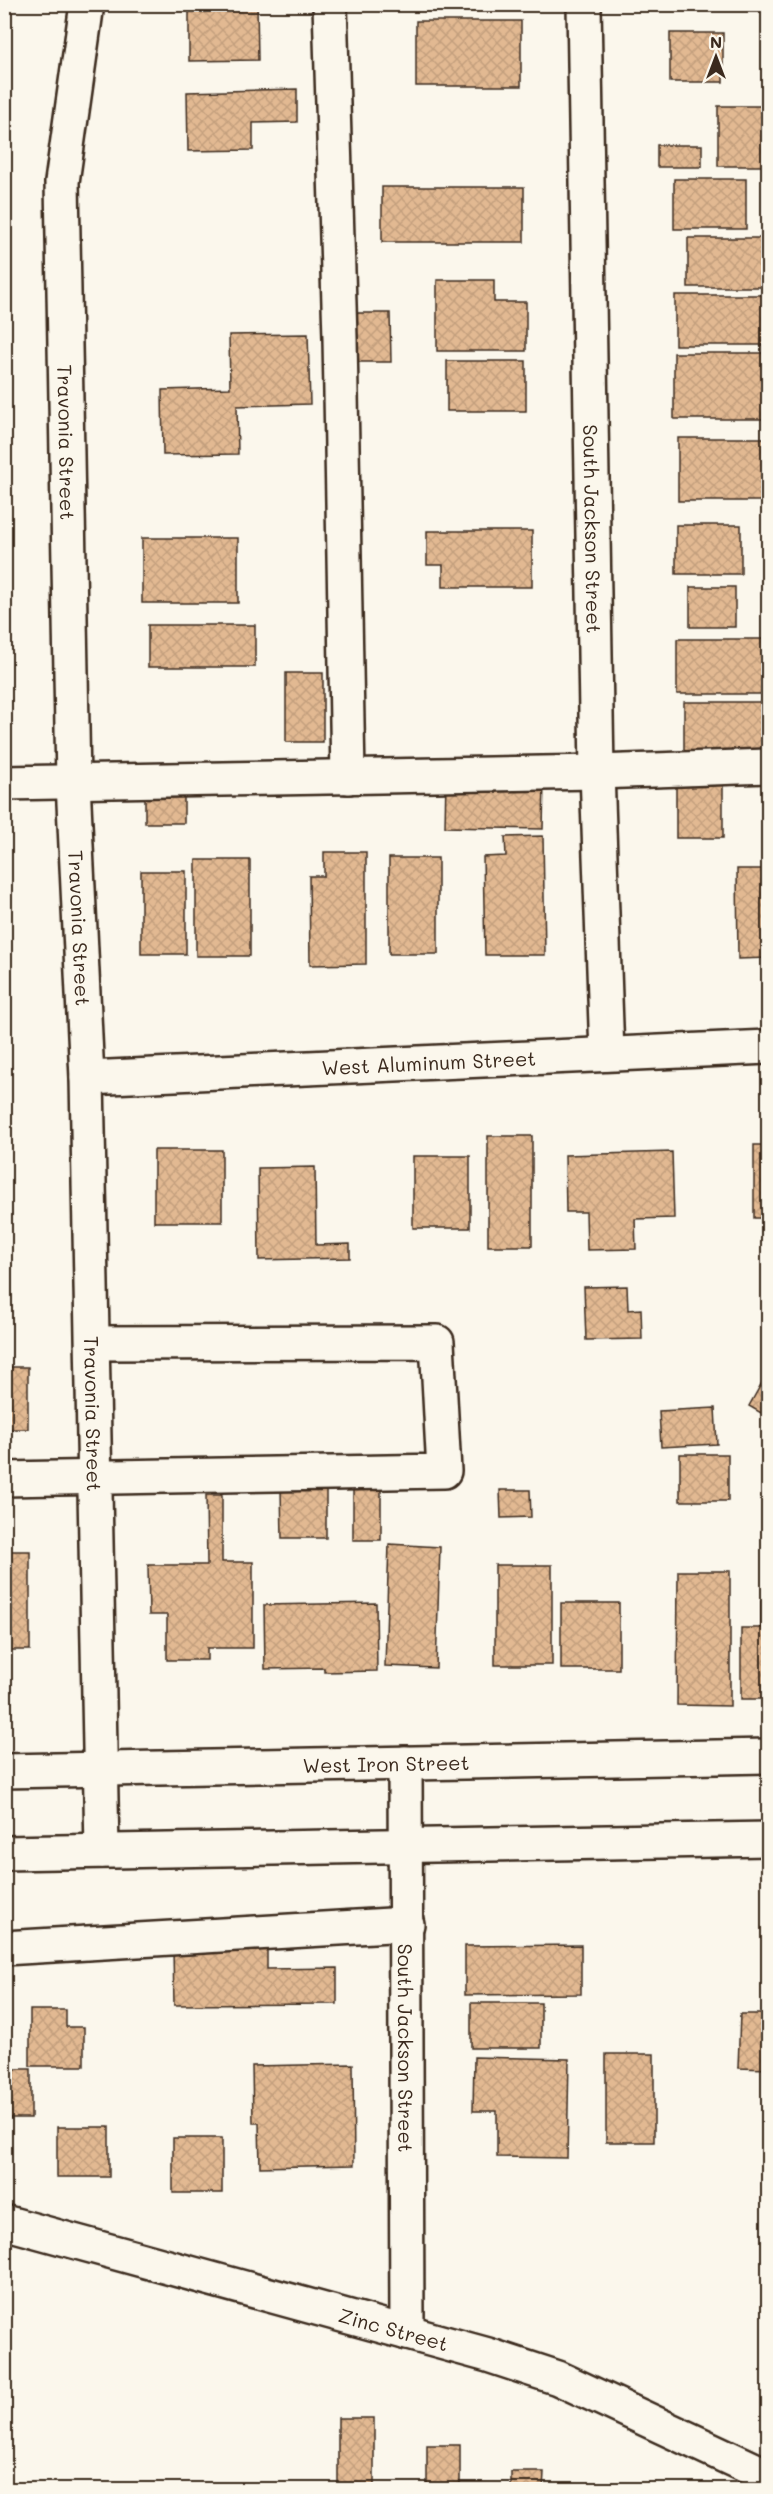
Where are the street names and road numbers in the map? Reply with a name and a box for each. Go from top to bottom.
street label: Travonia Street [52,364,81,520]
street label: South Jackson Street [578,424,608,634]
street label: Travonia Street [63,849,97,1006]
street label: West Aluminum Street [321,1045,537,1080]
street label: Travonia Street [79,1336,108,1492]
street label: West Iron Street [302,1749,470,1778]
street label: South Jackson Street [393,1943,419,2153]
street label: Zinc Street [336,2302,451,2356]

